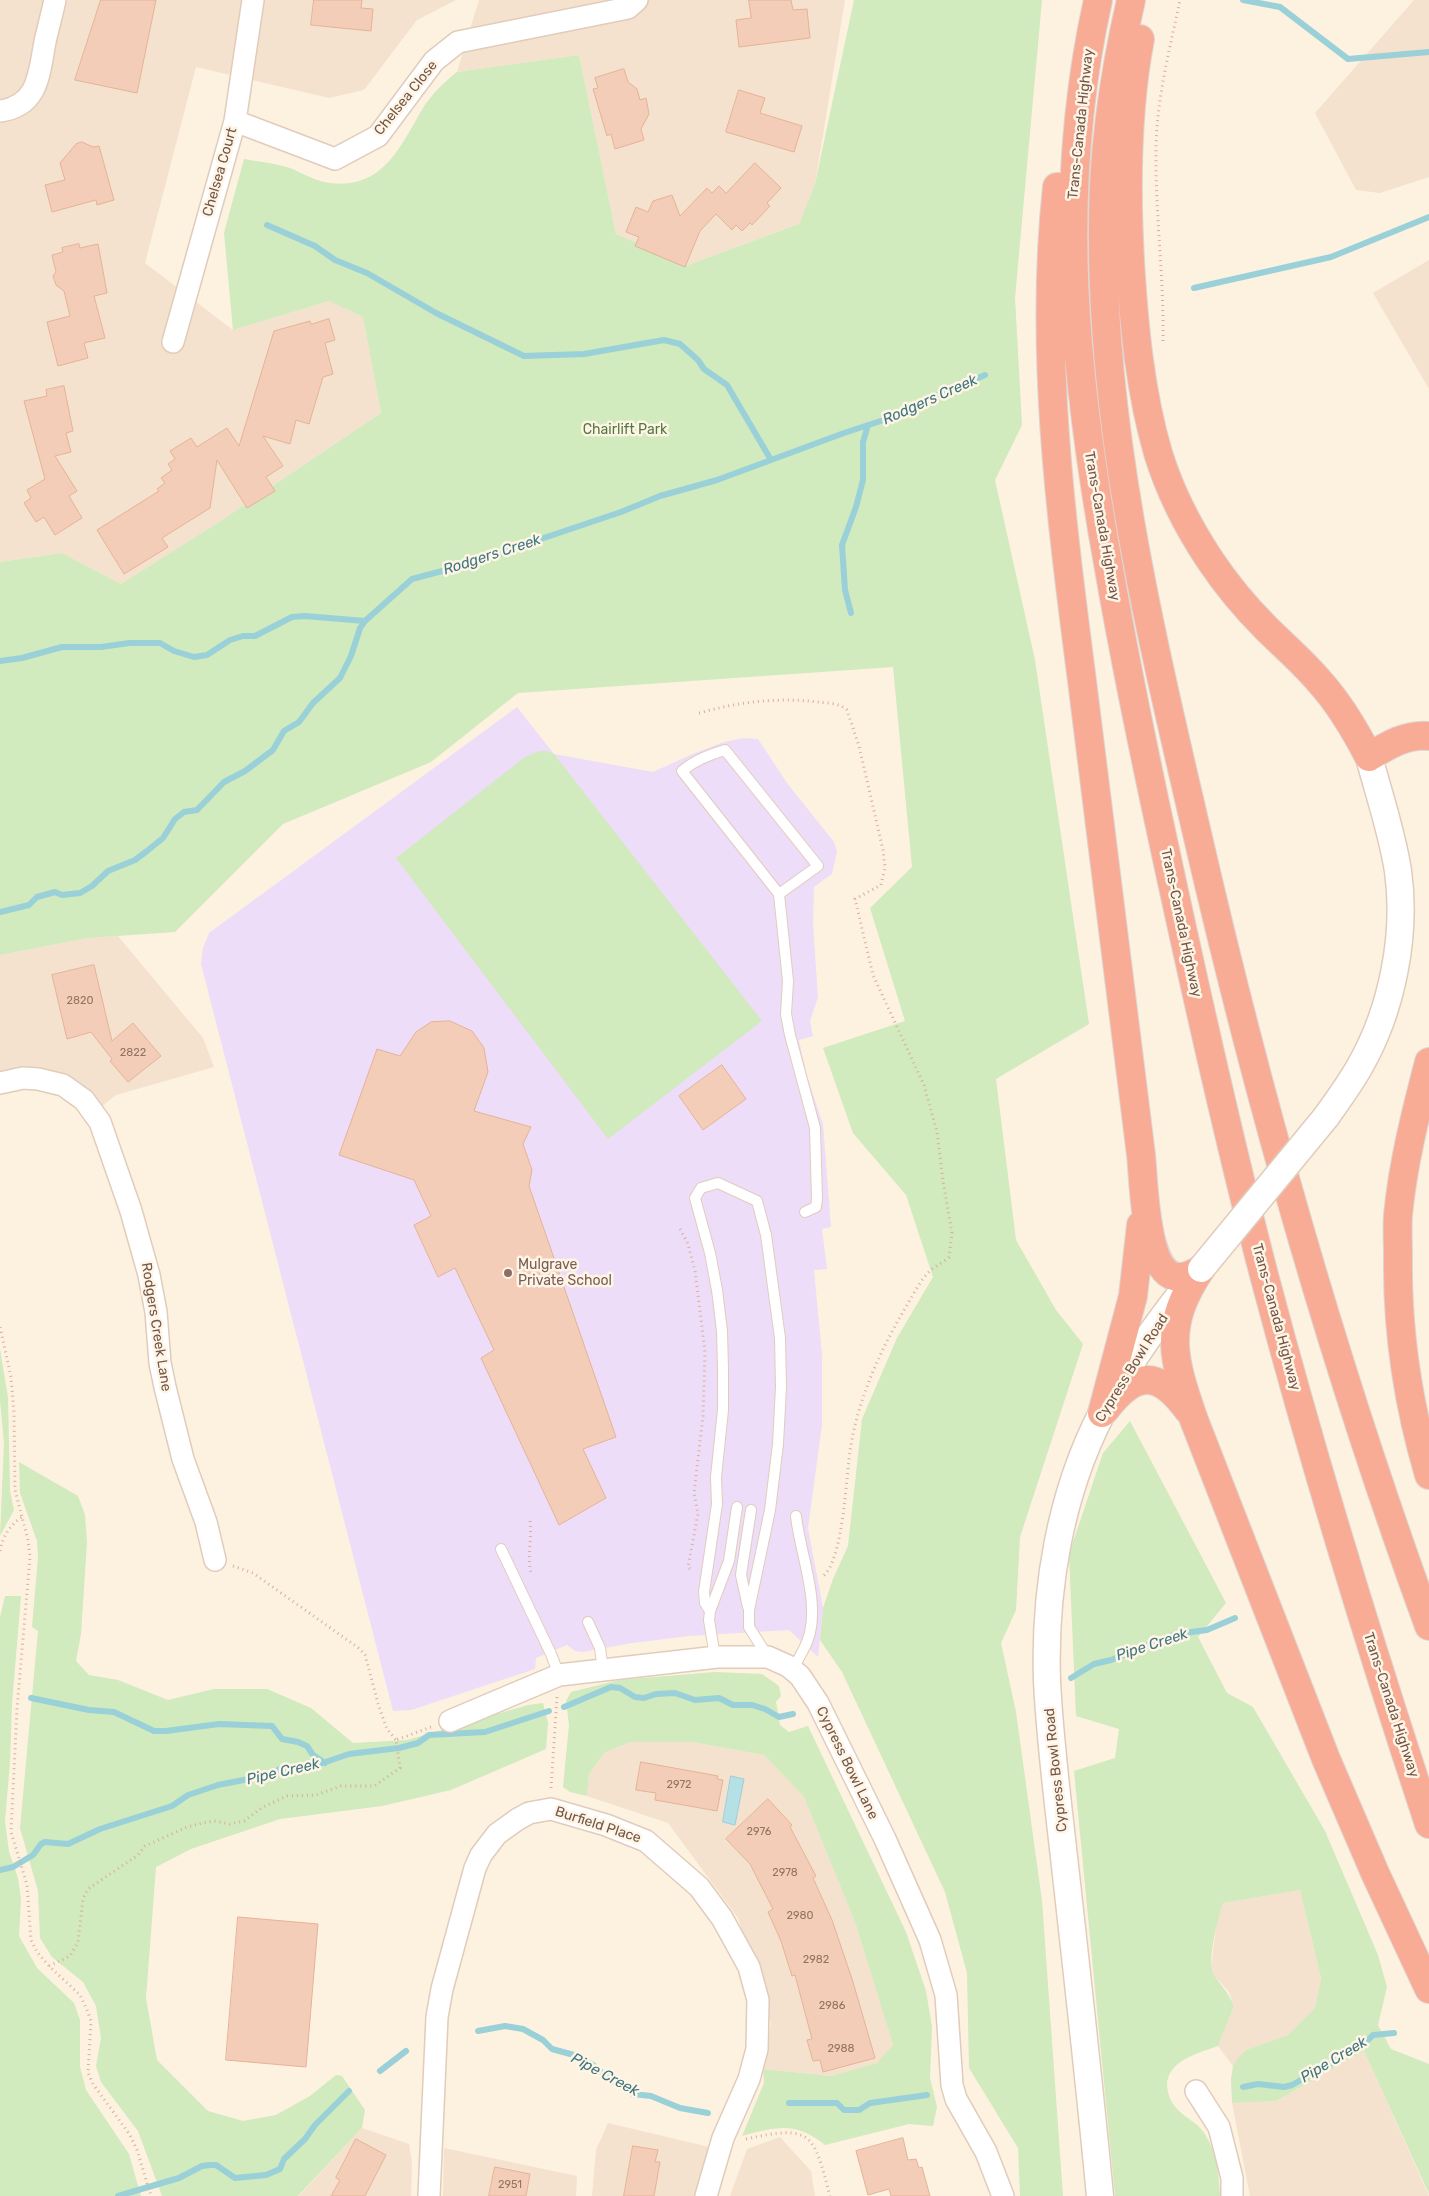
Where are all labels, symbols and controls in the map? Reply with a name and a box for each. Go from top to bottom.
street label: Trans-Canada Highway [1065,48,1097,200]
street label: Chelsea Close [371,57,441,139]
street label: Chelsea Court [199,126,241,218]
water label: Rodgers Creek [880,371,980,429]
park label: Chairlift Park [583,422,667,438]
street label: Trans-Canada Highway [1081,450,1123,602]
water label: Rodgers Creek [441,531,543,579]
street label: Trans-Canada Highway [1157,847,1205,999]
house number: 2820 [67,994,93,1008]
house number: 2822 [120,1046,146,1060]
street label: Trans-Canada Highway [1248,1242,1304,1392]
place label: Mulgrave Private School [518,1257,612,1290]
street label: Rodgers Creek Lane [138,1261,174,1393]
marker: Mulgrave Private School [502,1267,514,1279]
street label: Cypress Bowl Road [1092,1311,1172,1425]
water label: Pipe Creek [1114,1625,1190,1665]
street label: Trans-Canada Highway [1360,1630,1422,1780]
street label: Cypress Bowl Lane [812,1704,882,1822]
street label: Cypress Bowl Road [1041,1707,1071,1833]
water label: Pipe Creek [245,1755,321,1789]
house number: 2972 [666,1778,692,1792]
street label: Burfield Place [553,1803,643,1847]
house number: 2976 [747,1825,771,1839]
house number: 2978 [772,1866,798,1880]
house number: 2980 [787,1909,813,1923]
house number: 2982 [803,1953,829,1967]
house number: 2986 [819,1999,845,2013]
water label: Pipe Creek [1297,2033,1371,2087]
house number: 2988 [828,2042,854,2056]
water label: Pipe Creek [568,2050,642,2100]
house number: 2951 [498,2178,522,2192]

